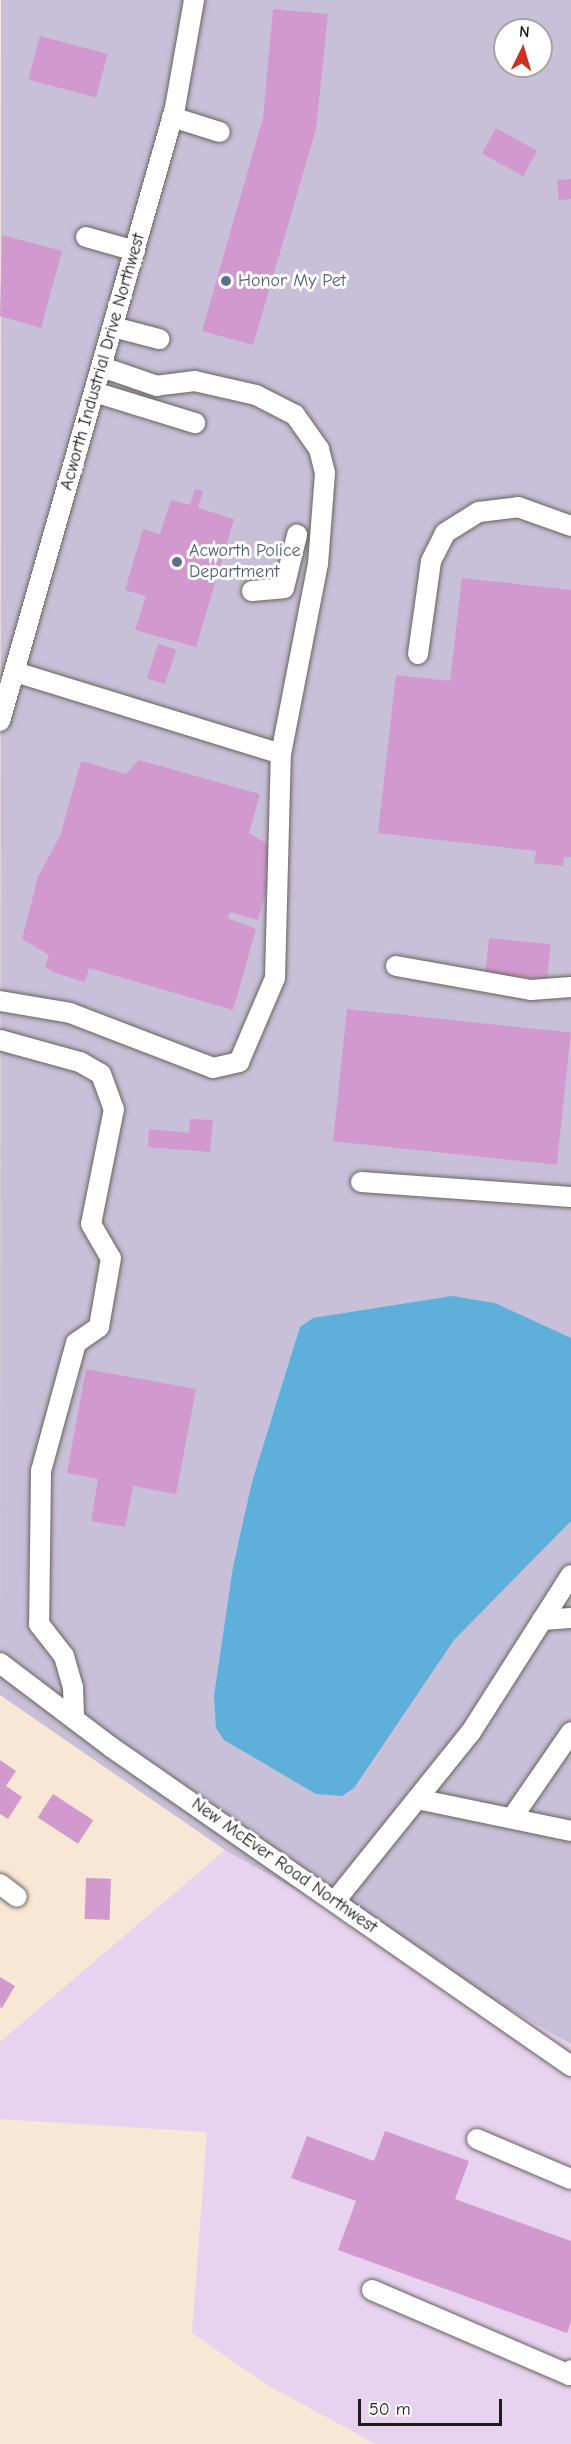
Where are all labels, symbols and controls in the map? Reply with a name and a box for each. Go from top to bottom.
north arrow [493,18,553,78]
text: N [518,23,530,41]
street label: Acworth Industrial Drive Northwest [56,231,150,493]
place label: Honor My Pet [238,270,346,292]
marker: Honor My Pet [219,274,233,288]
place label: Acworth Police Department [189,541,301,584]
marker: Acworth Police Department [170,555,184,569]
street label: New McEver Road Northwest [187,1794,381,1938]
scale bar [361,2387,505,2425]
text: 50 m [369,2399,411,2420]

